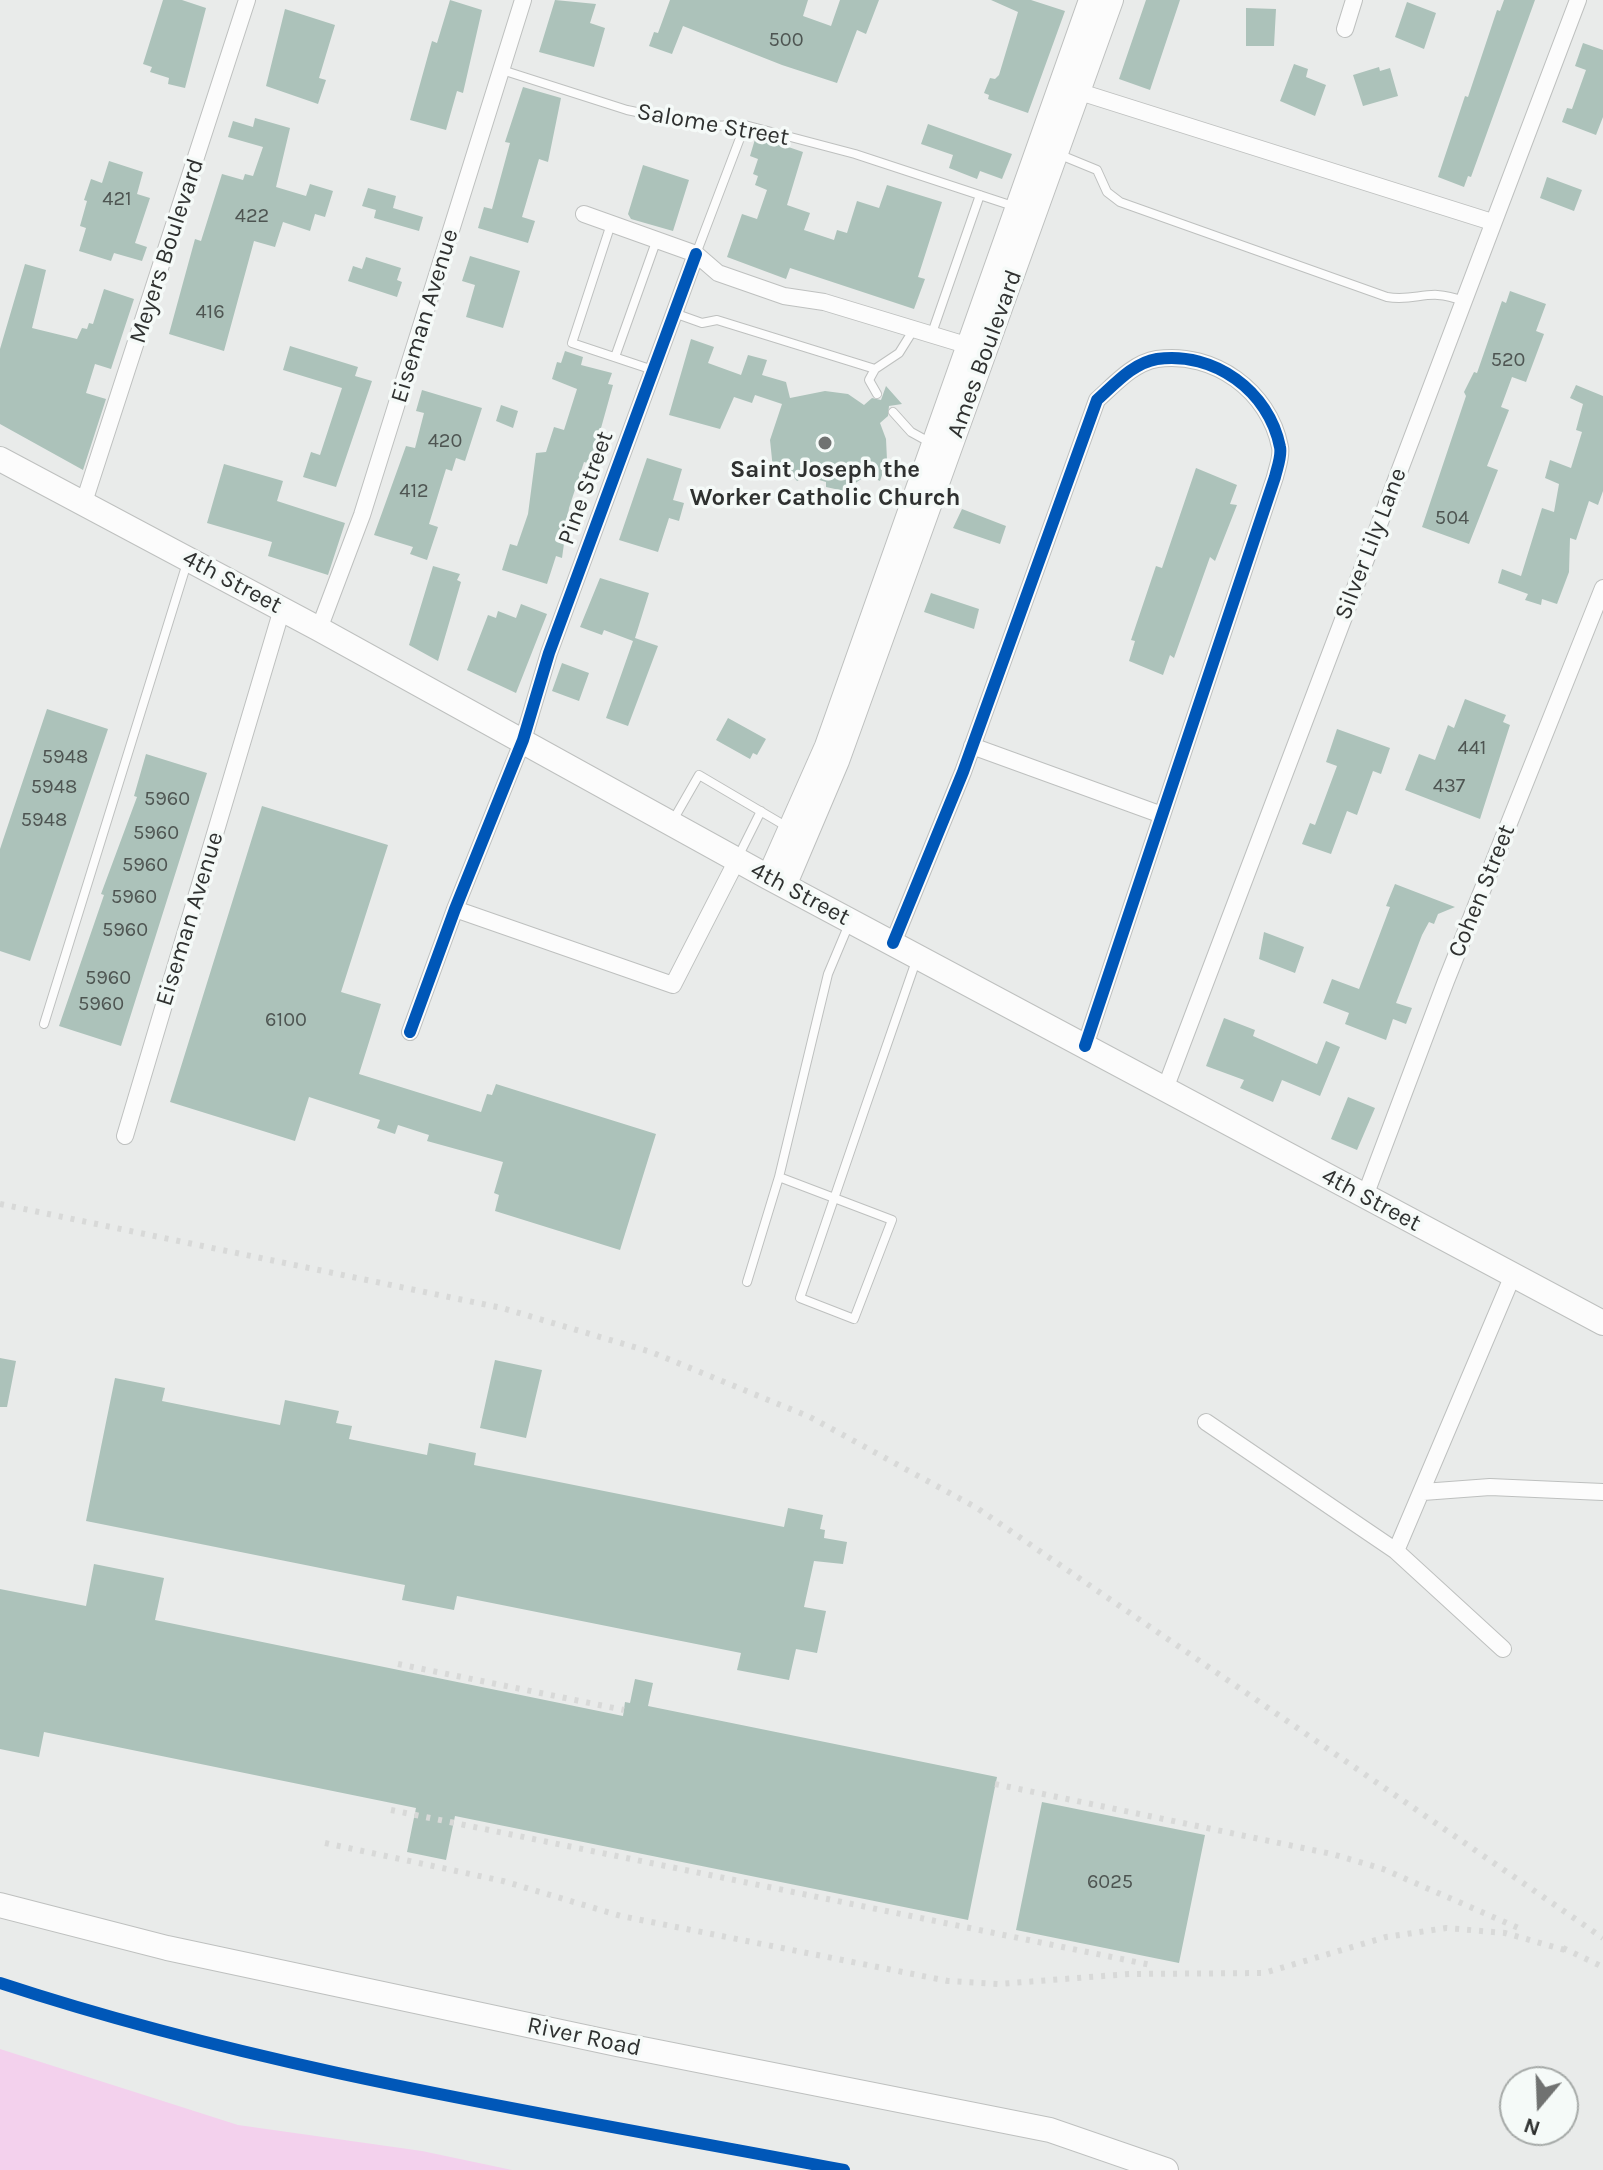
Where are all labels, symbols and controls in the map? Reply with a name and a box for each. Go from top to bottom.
house number: 500 [768,28,804,52]
street label: Salome Street [635,97,791,153]
street label: Meyers Boulevard [123,155,211,347]
house number: 421 [102,187,132,211]
house number: 422 [235,204,269,228]
street label: Eiseman Avenue [385,226,465,406]
street label: Ames Boulevard [941,266,1029,442]
house number: 416 [195,300,225,324]
house number: 520 [1491,348,1525,372]
street label: Pine Street [552,427,620,549]
house number: 420 [428,429,462,453]
marker: Saint Joseph the Worker Catholic Church [816,434,834,452]
place label: Saint Joseph the Worker Catholic Church [690,456,960,512]
street label: Silver Lily Lane [1329,464,1413,624]
house number: 412 [399,479,429,503]
house number: 504 [1435,506,1469,530]
street label: 4th Street [177,544,287,620]
house number: 441 [1458,736,1486,760]
house number: 5948 [42,745,88,769]
house number: 437 [1433,774,1465,798]
house number: 5948 [31,775,77,799]
house number: 5960 [144,787,190,811]
house number: 5948 [21,808,67,832]
street label: Cohen Street [1442,820,1522,962]
house number: 5960 [133,821,179,845]
street label: Eiseman Avenue [150,829,230,1009]
house number: 5960 [122,853,168,877]
street label: 4th Street [745,856,855,932]
house number: 5960 [111,885,157,909]
house number: 5960 [102,918,148,942]
house number: 5960 [85,966,131,990]
house number: 5960 [78,992,124,1016]
house number: 6100 [265,1008,307,1032]
street label: 4th Street [1316,1162,1426,1238]
house number: 6025 [1087,1870,1133,1894]
street label: River Road [524,2011,644,2063]
north arrow [1499,2066,1579,2146]
text: N [1520,2112,1544,2142]

